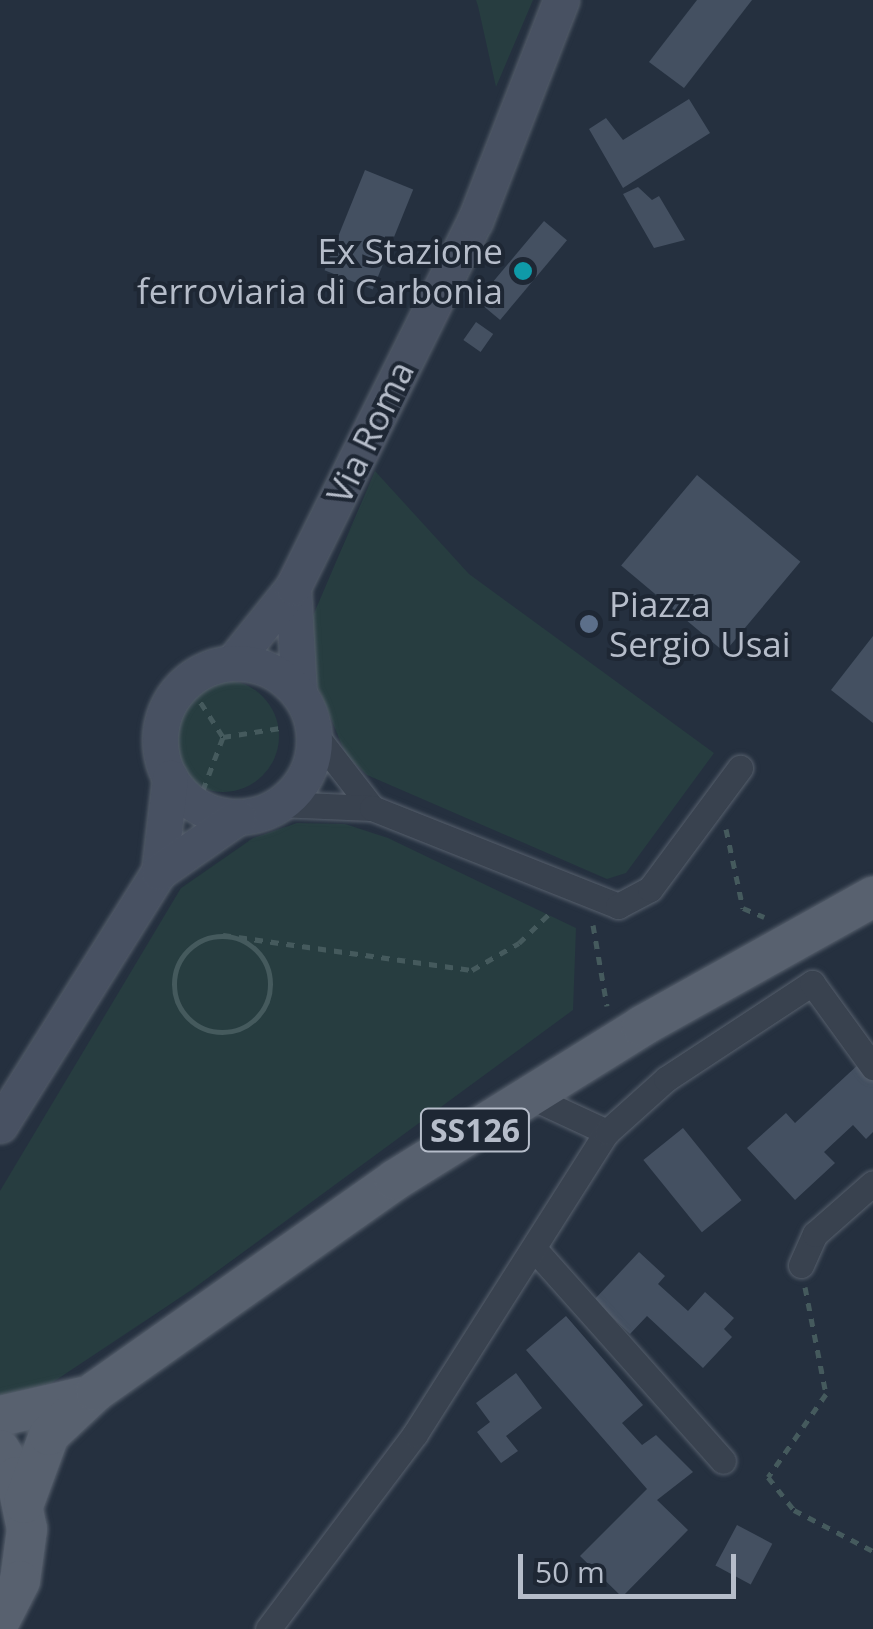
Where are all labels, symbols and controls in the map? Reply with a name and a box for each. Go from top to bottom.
place label: Ex Stazione ferroviaria di Carbonia [137,230,503,312]
marker: Ex Stazione ferroviaria di Carbonia [512,260,534,282]
street label: Via Roma [318,354,422,510]
place label: Piazza Sergio Usai [609,583,791,665]
marker: Piazza Sergio Usai [578,613,600,635]
road number: SS126 [418,1103,532,1157]
scale bar [523,1534,740,1596]
text: 50 m [535,1551,605,1592]

